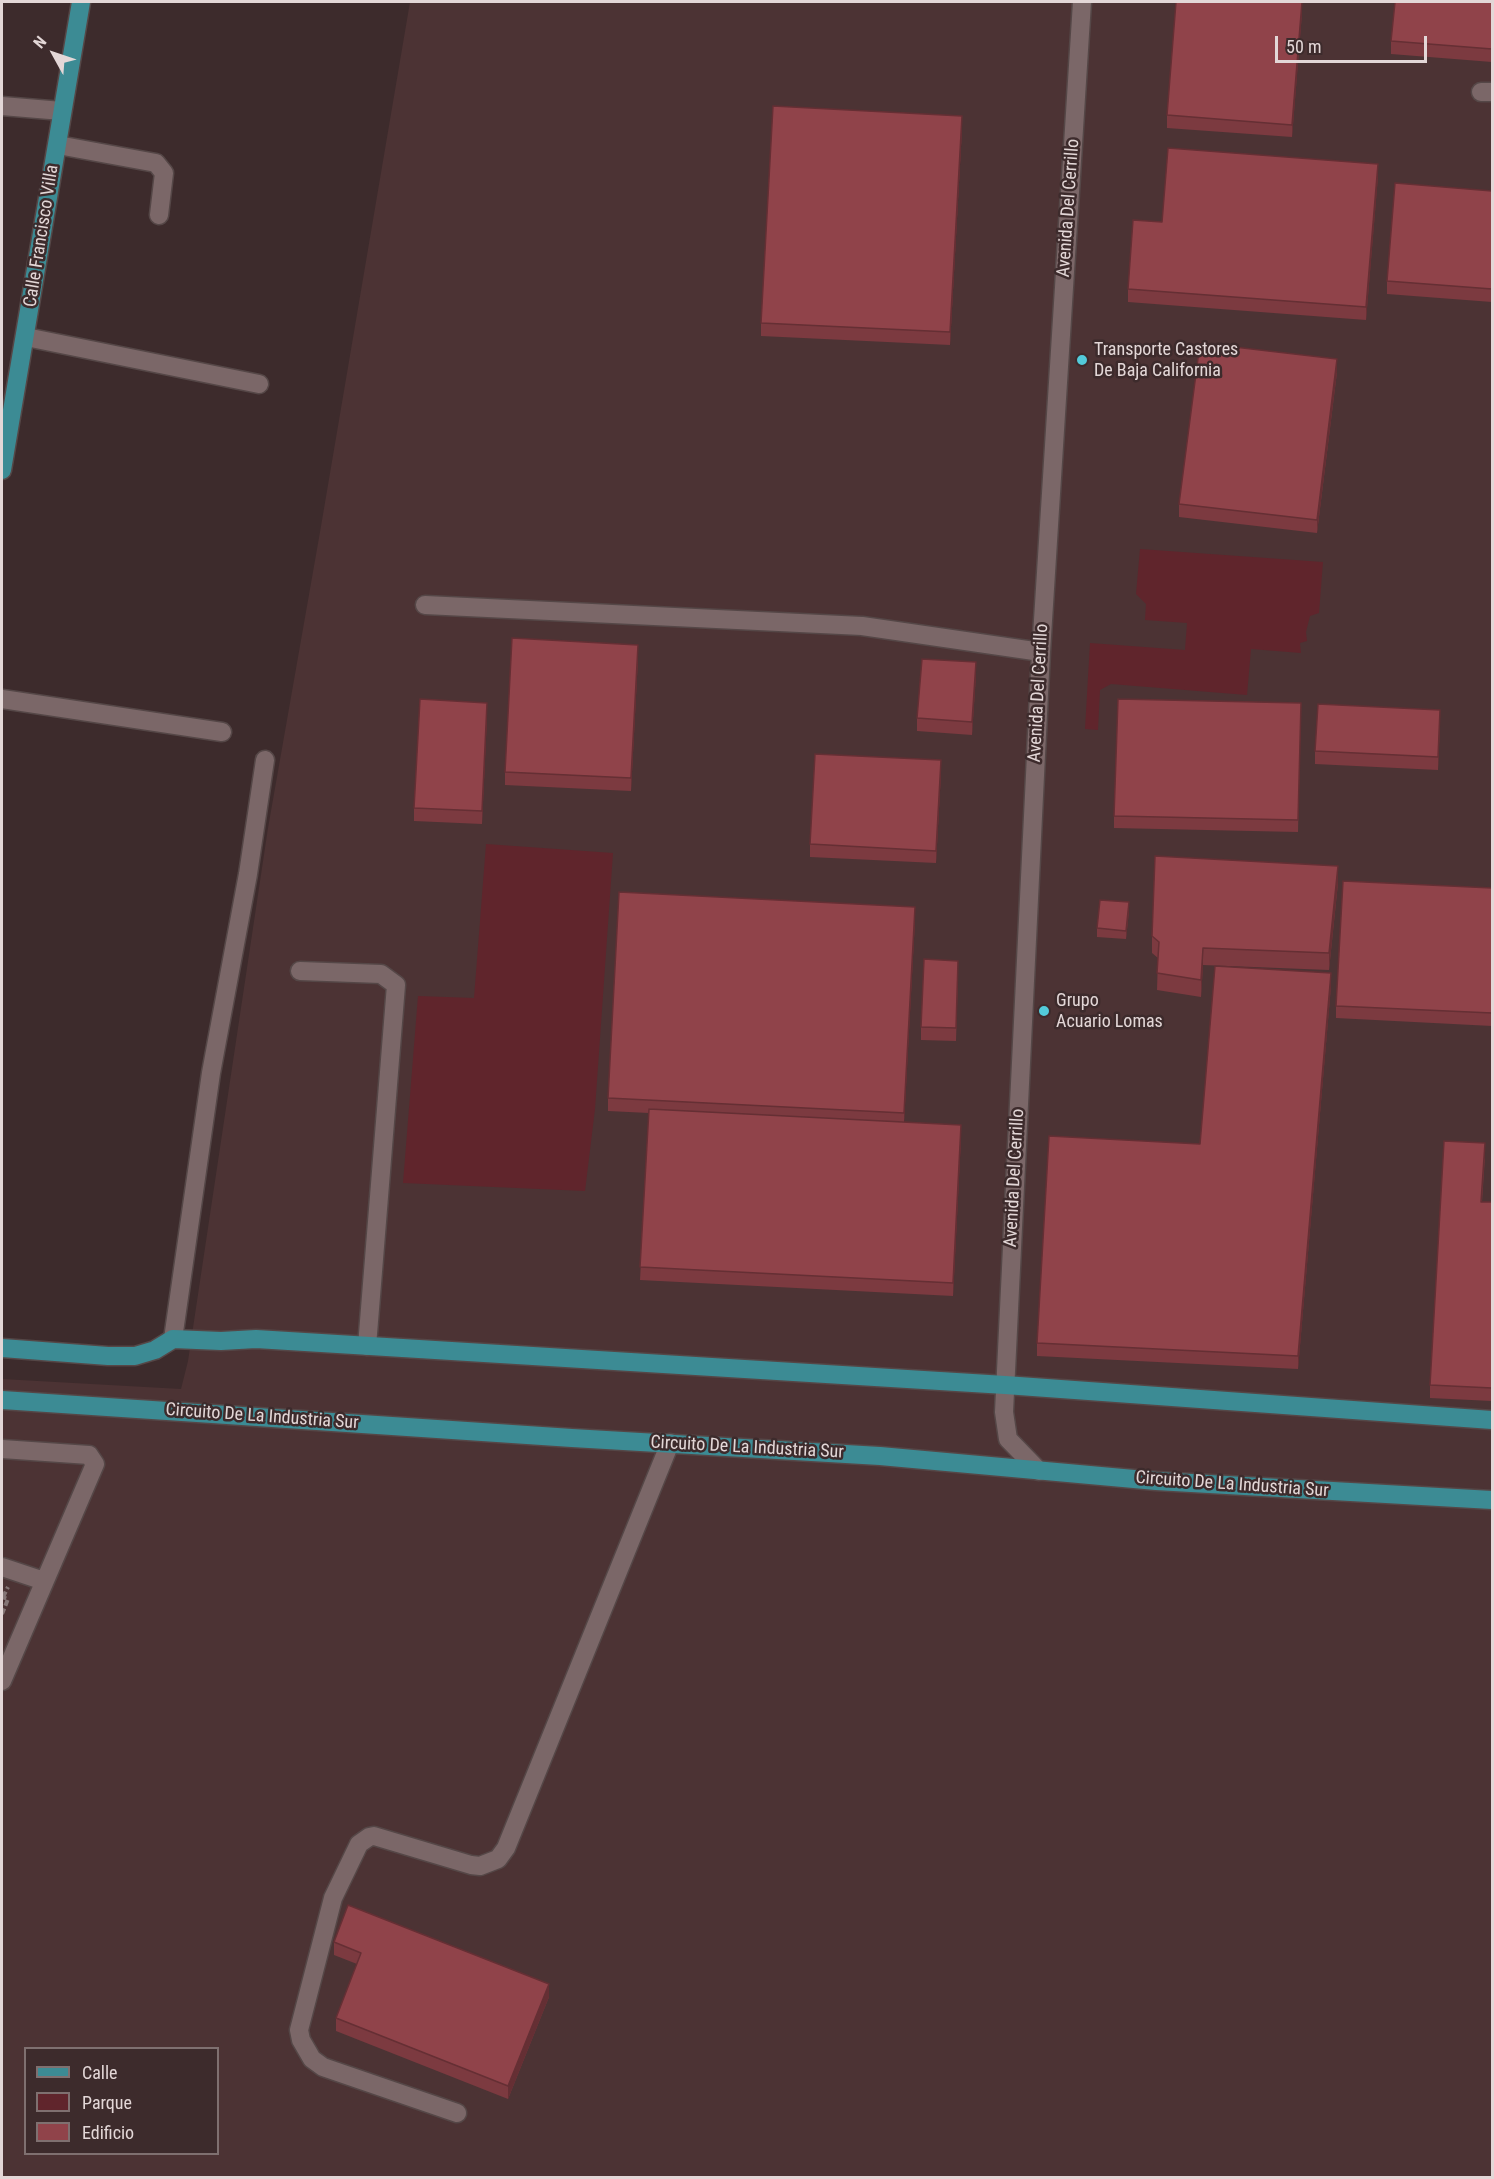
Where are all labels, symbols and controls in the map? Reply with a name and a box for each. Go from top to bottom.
north arrow [24,24,84,84]
scale bar [1278,24,1430,62]
text: N [29,32,50,52]
text: 50 m [1286,36,1321,57]
street label: Avenida Del Cerrillo [1053,138,1085,278]
street label: Calle Francisco Villa [20,163,64,309]
place label: Transporte Castores De Baja California [1094,339,1238,382]
marker: Transporte Castores De Baja California [1075,353,1089,367]
street label: Avenida Del Cerrillo [1025,623,1053,763]
place label: Grupo Acuario Lomas [1056,990,1163,1032]
marker: Grupo Acuario Lomas [1037,1004,1051,1018]
street label: Avenida Del Cerrillo [1001,1108,1029,1248]
street label: Circuito De La Industria Sur [165,1399,359,1435]
street label: Circuito De La Industria Sur [650,1432,844,1464]
street label: Circuito De La Industria Sur [1135,1467,1329,1503]
legend [24,2047,219,2155]
text: Calle [82,2062,118,2083]
text: Parque [82,2092,132,2113]
text: Edificio [82,2122,134,2143]

